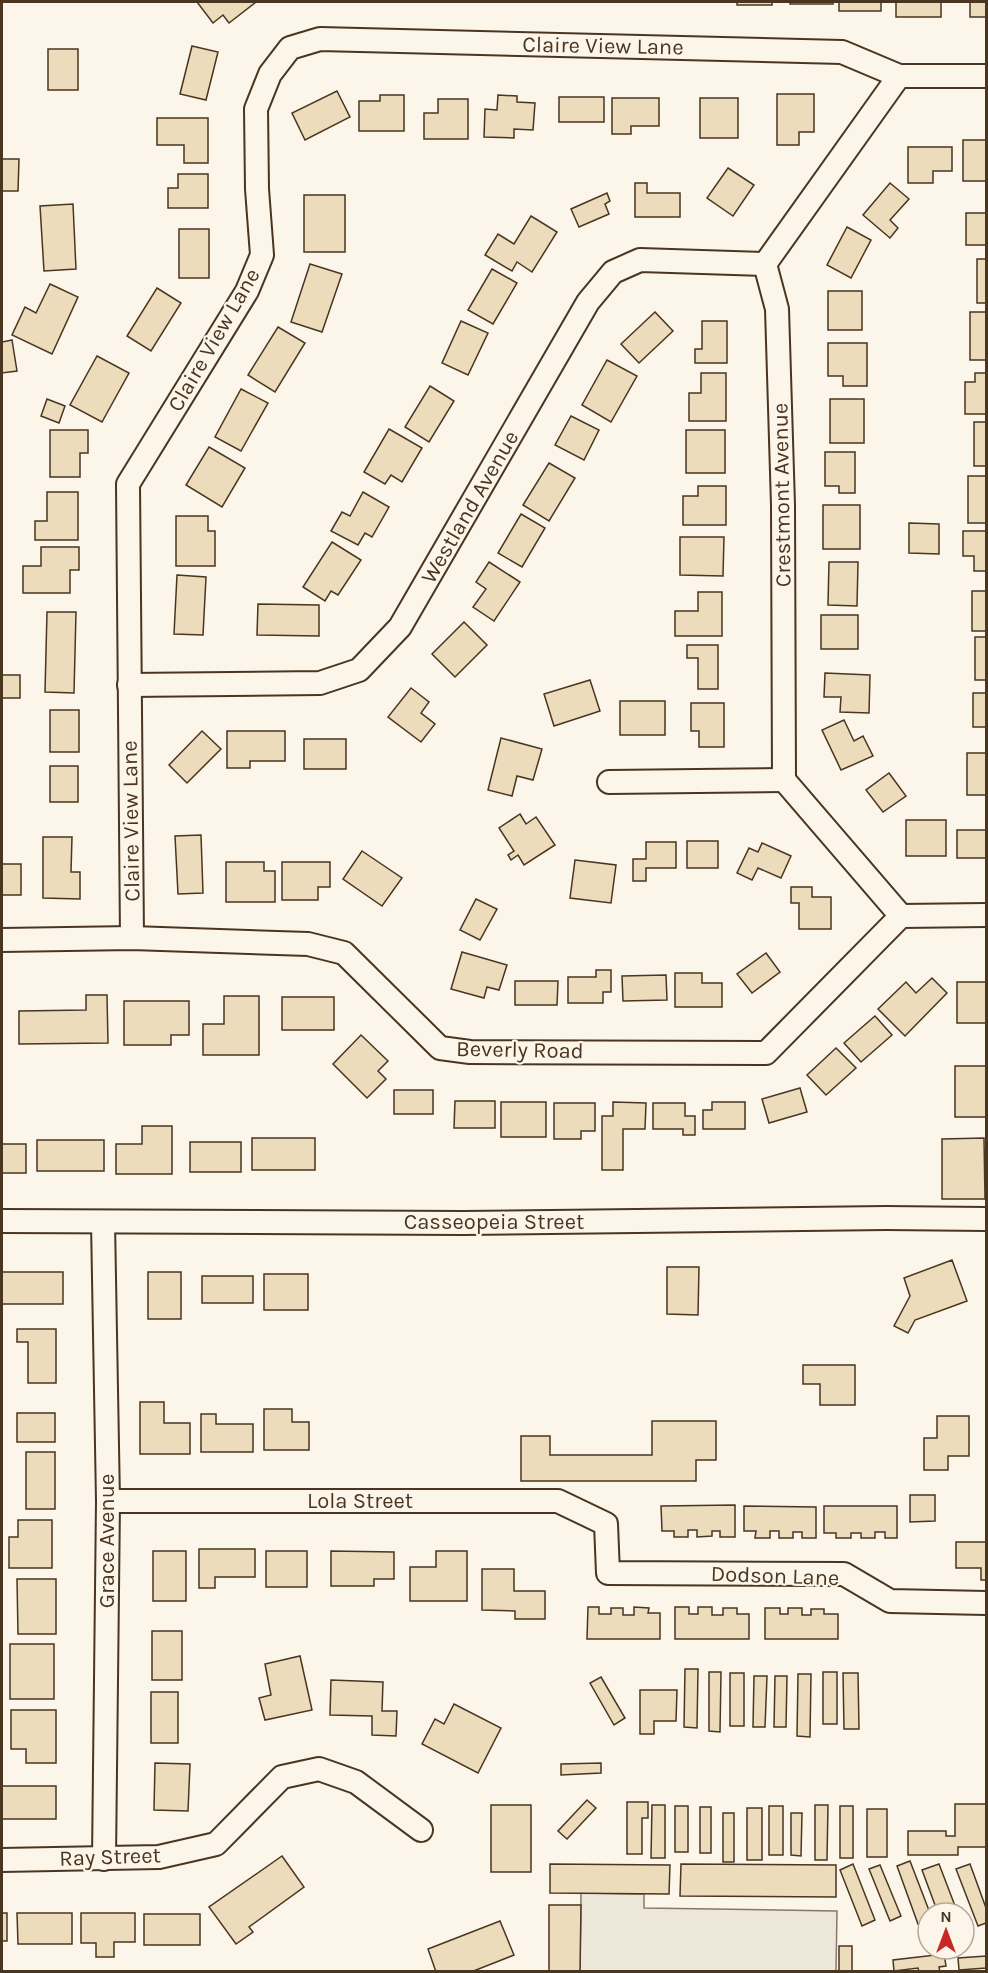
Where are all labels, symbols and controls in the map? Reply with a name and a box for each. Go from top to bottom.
street label: Claire View Lane [522,32,684,60]
street label: Claire View Lane [162,264,266,416]
street label: Crestmont Avenue [767,403,797,587]
street label: Westland Avenue [416,426,524,588]
street label: Claire View Lane [117,740,145,902]
street label: Beverly Road [456,1036,584,1064]
street label: Casseopeia Street [404,1209,584,1235]
street label: Grace Avenue [94,1474,120,1608]
street label: Lola Street [307,1488,413,1514]
street label: Dodson Lane [710,1561,840,1591]
street label: Ray Street [59,1842,161,1872]
north arrow [916,1901,976,1961]
text: N [940,1907,952,1926]

